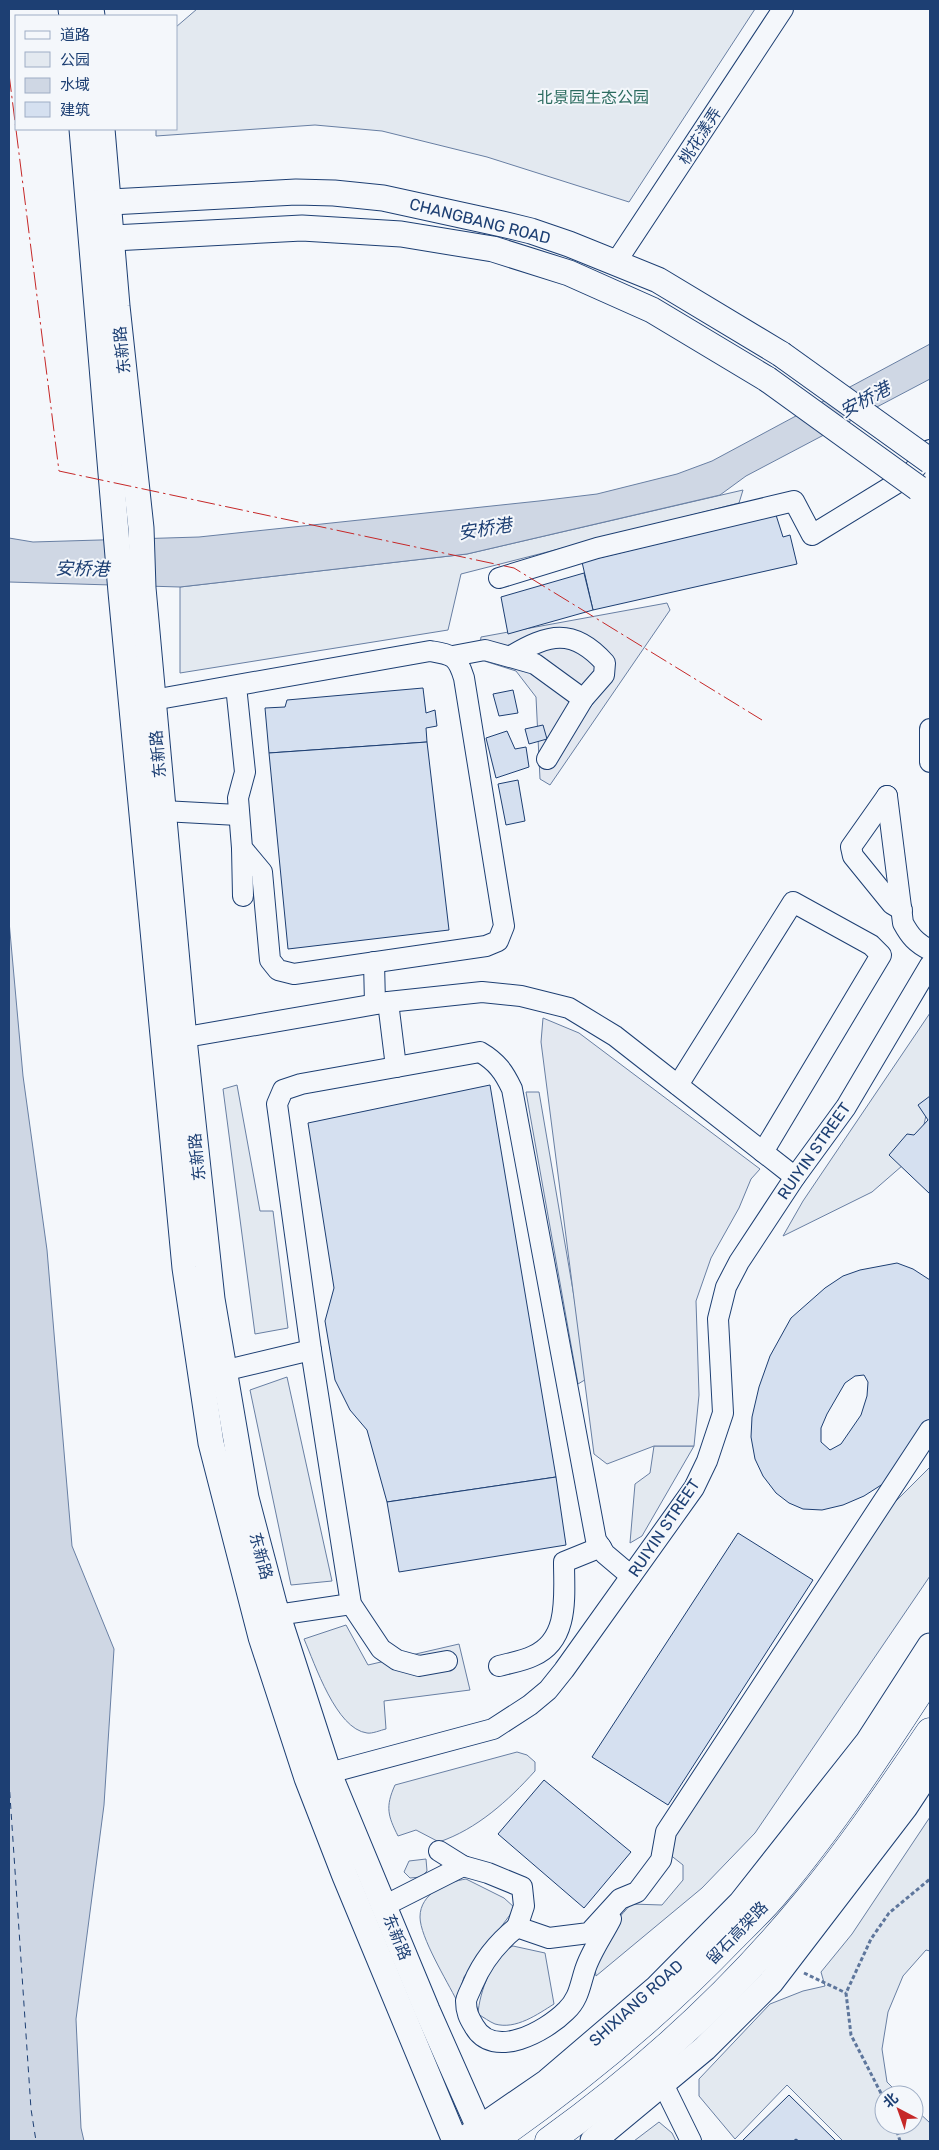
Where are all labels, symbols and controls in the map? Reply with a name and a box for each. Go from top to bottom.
legend [15,15,178,130]
text: 道路 [60,26,90,44]
text: 公园 [60,51,90,69]
text: 水域 [60,76,90,94]
park label: 北景园生态公园 [537,88,649,107]
text: 建筑 [60,101,90,119]
street label: 桃花漾弄 [675,104,725,168]
street label: CHANGBANG ROAD [407,194,553,248]
street label: 东新路 [110,325,134,375]
water label: 安桥港 [836,376,897,422]
water label: 安桥港 [457,513,516,544]
water label: 安桥港 [55,558,112,581]
street label: 东新路 [146,729,170,779]
street label: RUIYIN STREET [774,1099,854,1203]
street label: 东新路 [185,1132,209,1182]
street label: RUIYIN STREET [624,1475,704,1581]
street label: 东新路 [246,1530,276,1582]
street label: 留石高架路 [702,1898,772,1968]
street label: 东新路 [379,1911,415,1963]
street label: SHIXIANG ROAD [585,1956,687,2050]
north arrow [874,2085,924,2135]
text: 北 [880,2090,902,2112]

